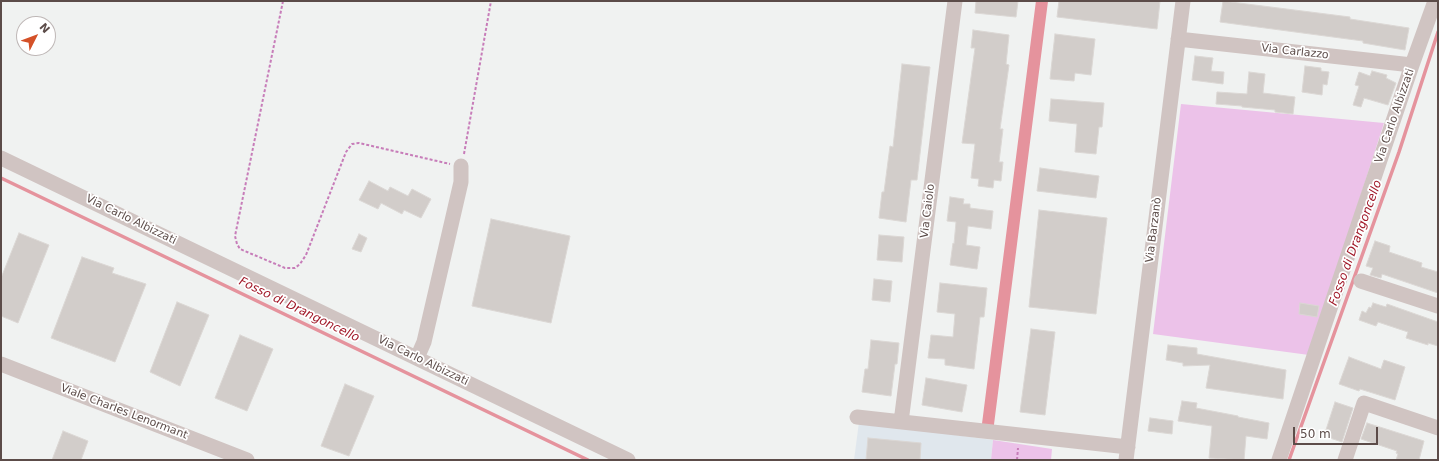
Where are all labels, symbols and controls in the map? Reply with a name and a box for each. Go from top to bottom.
north arrow [16,16,56,56]
text: N [37,21,52,36]
street label: Via Carlazzo [1261,42,1329,62]
street label: Via Carlo Albizzati [1373,67,1417,165]
water label: Fosso di Drangoncello [1327,178,1385,308]
street label: Via Caiolo [918,183,938,239]
street label: Via Carlo Albizzati [84,192,178,248]
street label: Via Barzanò [1143,197,1165,263]
water label: Fosso di Drangoncello [236,275,362,345]
street label: Via Carlo Albizzati [376,333,470,389]
street label: Viale Charles Lenormant [59,382,189,442]
scale bar [1295,419,1380,445]
text: 50 m [1300,427,1331,441]

